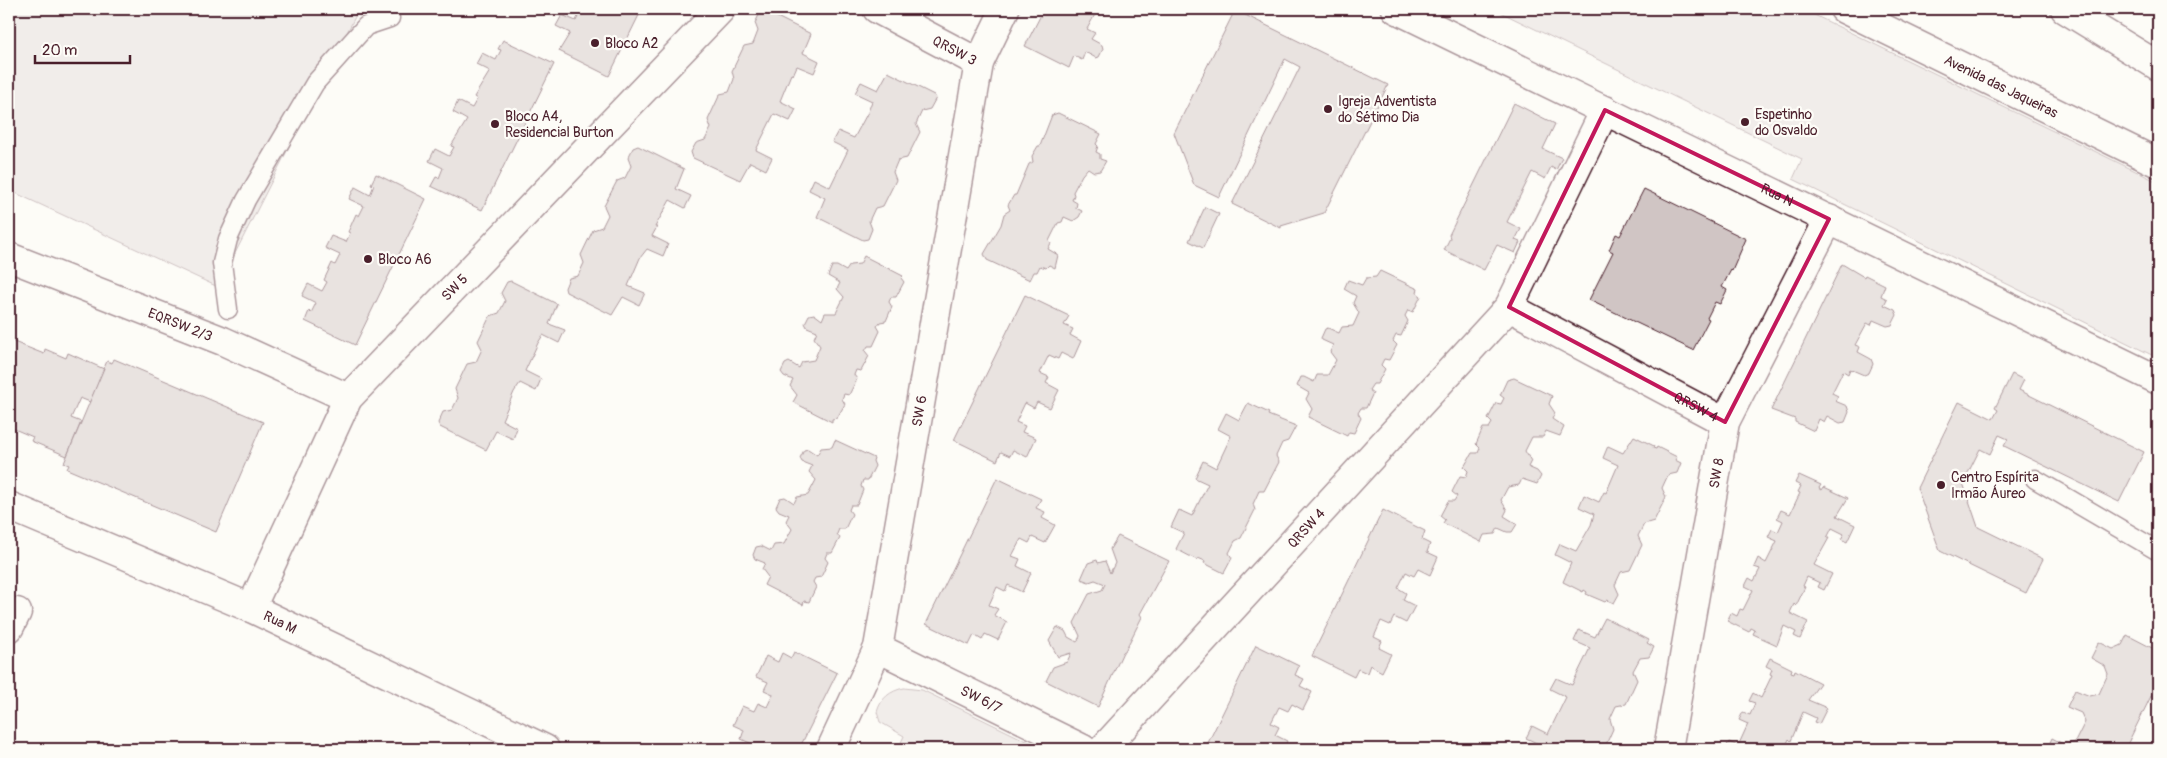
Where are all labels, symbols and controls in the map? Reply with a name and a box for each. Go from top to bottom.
scale bar [35,32,130,64]
street label: QRSW 3 [930,32,980,69]
place label: Bloco A2 [605,35,659,52]
marker: Bloco A2 [589,37,601,49]
text: 20 m [42,41,77,60]
street label: Avenida das Jaqueiras [1941,51,2062,121]
place label: Igreja Adventista do Sétimo Dia [1338,93,1437,126]
marker: Igreja Adventista do Sétimo Dia [1322,103,1334,115]
place label: Espetinho do Osvaldo [1755,106,1818,139]
place label: Bloco A4, Residencial Burton [505,108,614,141]
marker: Espetinho do Osvaldo [1739,116,1751,128]
marker: Bloco A4, Residencial Burton [489,118,501,130]
street label: Rua N [1758,179,1796,210]
place label: Bloco A6 [378,251,432,268]
marker: Bloco A6 [362,253,374,265]
street label: SW 5 [438,270,471,304]
street label: EQRSW 2/3 [146,304,215,345]
street label: QRSW 4 [1671,388,1721,425]
street label: SW 6 [908,394,930,428]
street label: SW 8 [1705,457,1727,490]
place label: Centro Espírita Irmão Áureo [1951,469,2039,502]
marker: Centro Espírita Irmão Áureo [1935,479,1947,491]
street label: QRSW 4 [1283,505,1328,551]
street label: Rua M [261,607,300,637]
street label: SW 6/7 [958,682,1005,716]

